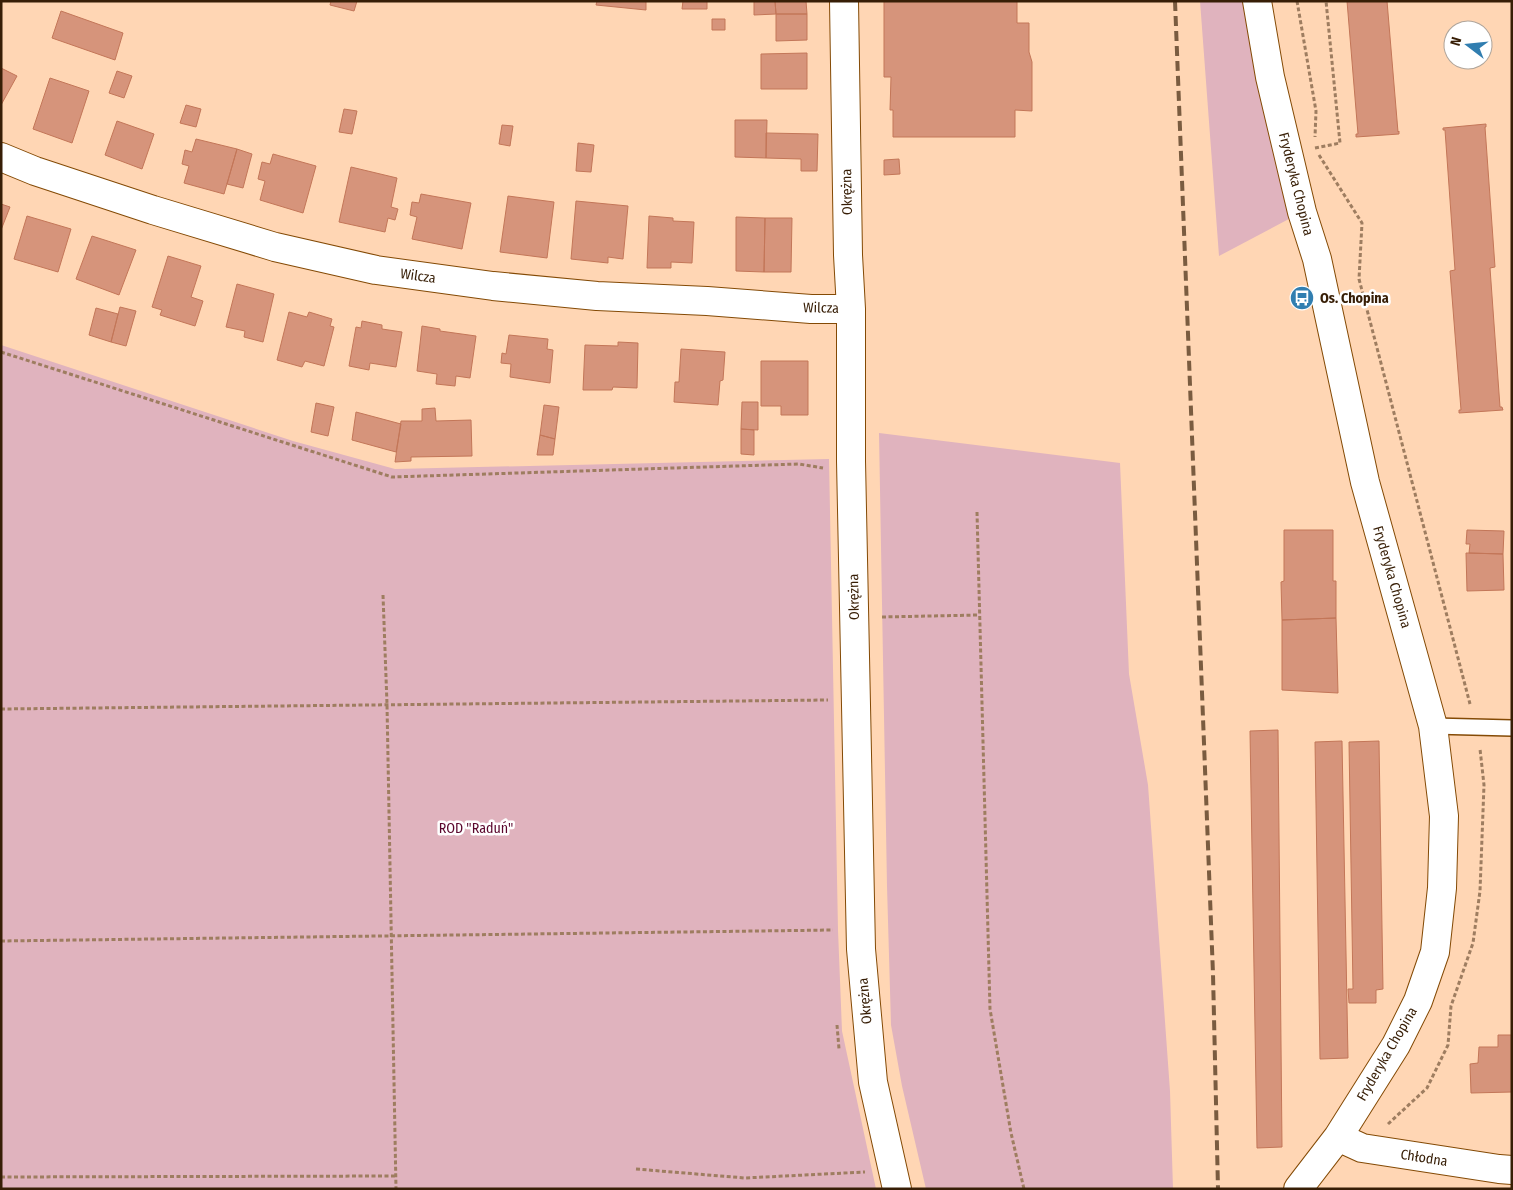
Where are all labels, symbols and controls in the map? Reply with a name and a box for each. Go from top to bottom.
north arrow [1443,20,1493,70]
text: N [1447,35,1465,48]
street label: Fryderyka Chopina [1275,131,1317,237]
street label: Okrężna [838,169,856,215]
street label: Wilcza [399,265,437,287]
bus stop icon: Os. Chopina [1289,285,1315,311]
place label: Os. Chopina [1320,290,1389,307]
street label: Wilcza [803,299,839,317]
street label: Fryderyka Chopina [1369,524,1415,630]
street label: Okrężna [845,574,863,620]
park label: ROD "Raduń" [439,820,513,837]
street label: Okrężna [854,977,875,1025]
street label: Fryderyka Chopina [1353,1004,1421,1104]
street label: Chłodna [1399,1146,1449,1170]

